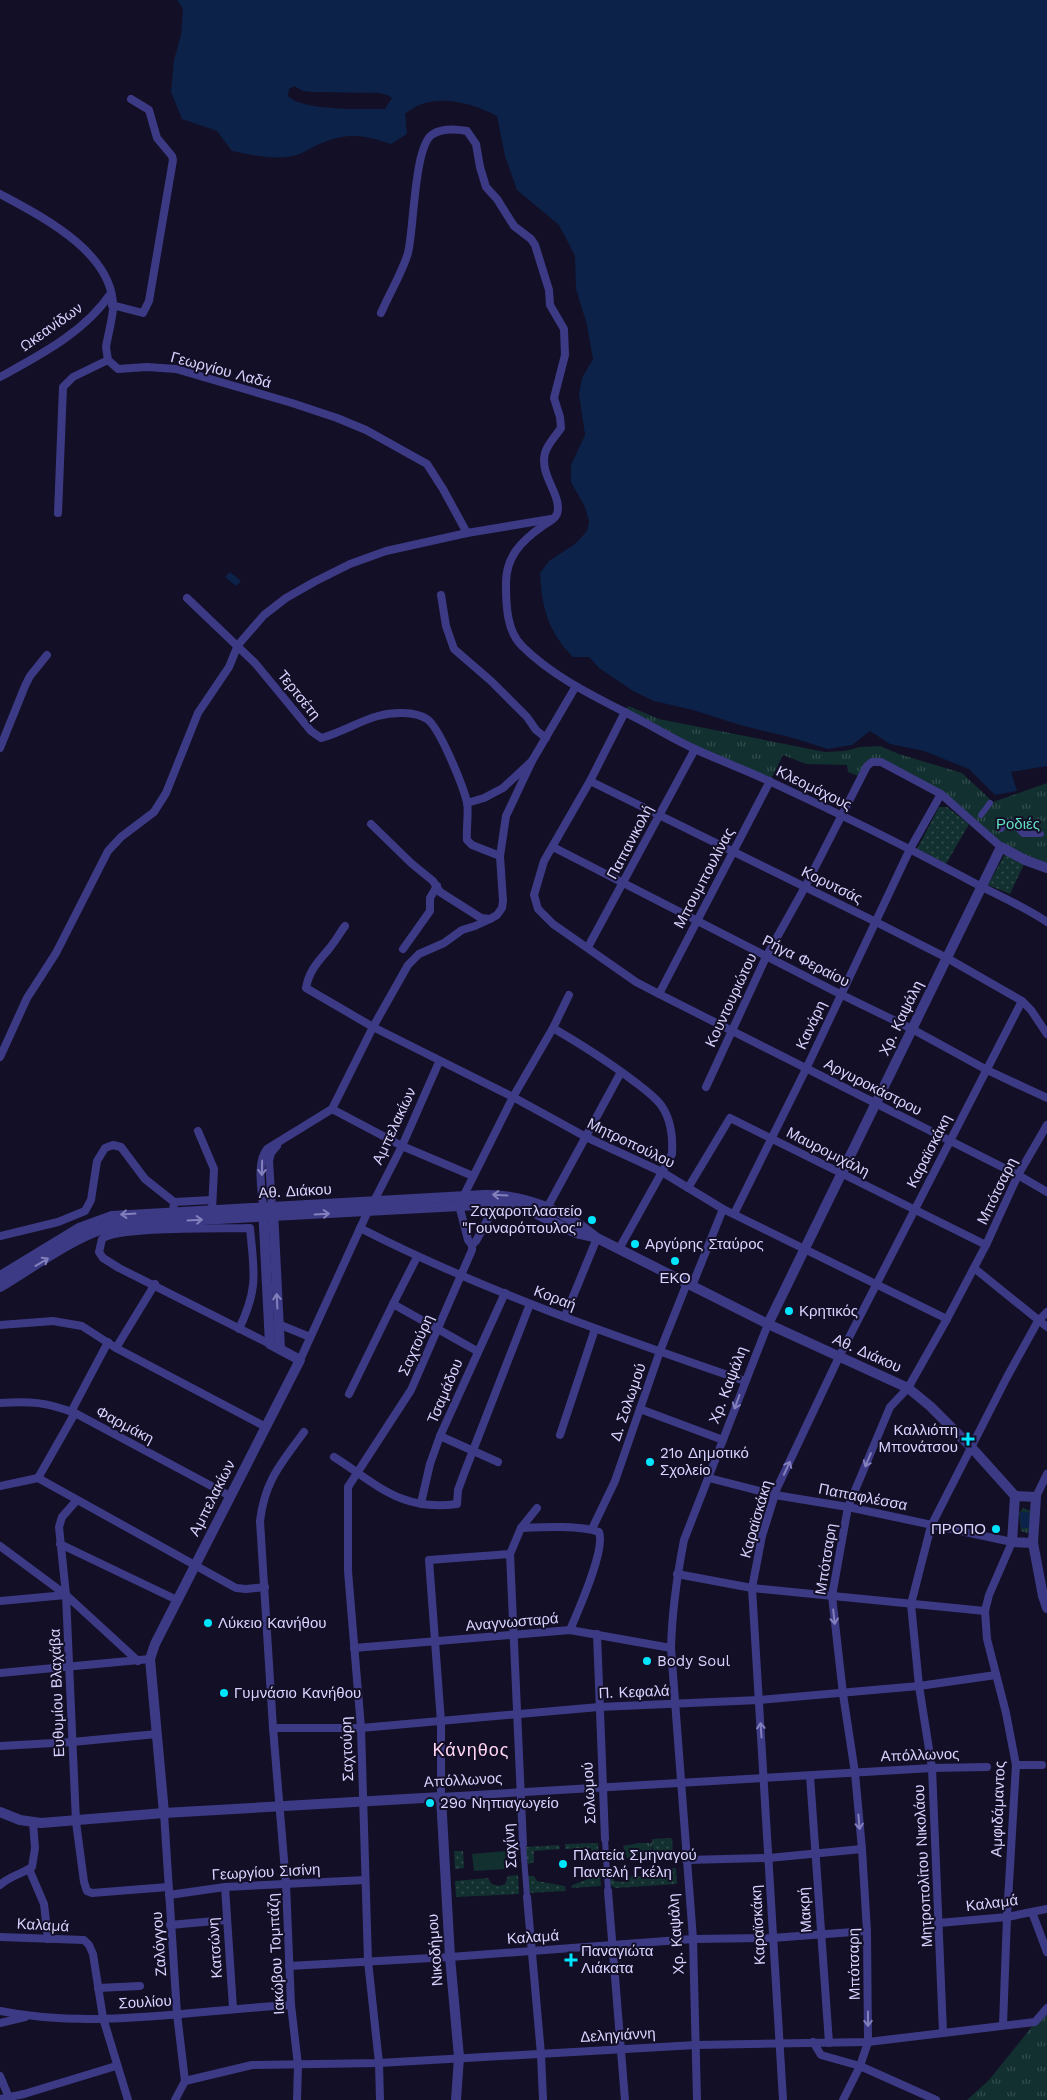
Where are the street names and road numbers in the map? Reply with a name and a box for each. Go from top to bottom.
street label: Ωκεανίδων [16,299,86,355]
street label: Γεωργίου Λαδά [169,348,274,392]
street label: Τερτσέτη [274,667,324,723]
street label: Κλεομάχους [773,762,855,814]
street label: Παπανικολή [603,802,657,882]
street label: Μπουμπουλίνας [670,825,738,931]
street label: Κορυτσάς [798,862,866,908]
street label: Ρήγα Φεραίου [759,931,853,991]
street label: Κουντουριώτου [701,950,761,1050]
street label: Χρ. Καψάλη [875,977,927,1059]
street label: Κανάρη [792,998,830,1052]
street label: Αργυροκάστρου [821,1055,925,1119]
street label: Αμπελακίων [368,1085,420,1167]
street label: Καραϊσκάκη [903,1111,955,1191]
street label: Μητροπούλου [584,1114,678,1172]
street label: Μαυρομιχάλη [783,1123,873,1181]
street label: Μπότσαρη [973,1155,1021,1227]
street label: Αθ. Διάκου [258,1180,332,1202]
street label: Κοραή [531,1282,579,1314]
street label: Σαχτούρη [395,1312,437,1378]
street label: Αθ. Διάκου [830,1330,904,1376]
street label: Χρ. Καψάλη [705,1344,751,1426]
street label: Τσαμάδου [423,1356,467,1426]
street label: Δ. Σολωμού [606,1361,650,1443]
street label: Φαρμάκη [93,1402,157,1448]
street label: Αμπελακίων [185,1457,239,1539]
street label: Καραϊσκάκη [736,1478,776,1560]
street label: Παπαφλέσσα [817,1480,909,1514]
street label: Μπότσαρη [811,1522,841,1596]
street label: Αναγνωσταρά [465,1609,560,1635]
street label: Ευθυμίου Βλαχάβα [46,1628,68,1758]
street label: Π. Κεφαλά [598,1682,670,1702]
street label: Σαχτούρη [337,1716,357,1782]
street label: Απόλλωνος [880,1745,960,1765]
street label: Σολωμού [578,1761,600,1825]
street label: Αμφιδάμαντος [987,1761,1009,1857]
street label: Απόλλωνος [423,1769,503,1791]
street label: Μητροπολίτου Νικολάου [910,1784,936,1948]
street label: Σαχίνη [499,1823,521,1869]
street label: Γεωργίου Σισίνη [211,1860,321,1884]
street label: Καραϊσκάκη [747,1885,769,1965]
street label: Μακρή [794,1887,816,1933]
street label: Καλαμά [965,1891,1019,1915]
street label: Ιακώβου Τομπάζη [264,1893,288,2015]
street label: Χρ. Καψάλη [664,1893,688,1975]
street label: Ζαλόγγου [148,1911,170,1977]
street label: Νικοδήμου [423,1913,447,1987]
street label: Καλαμά [16,1915,70,1935]
street label: Κατσώνη [204,1917,226,1979]
street label: Καλαμά [506,1926,560,1948]
street label: Μπότσαρη [844,1928,864,2000]
street label: Σουλίου [118,1992,172,2012]
street label: Δεληγιάννη [580,2024,656,2046]

